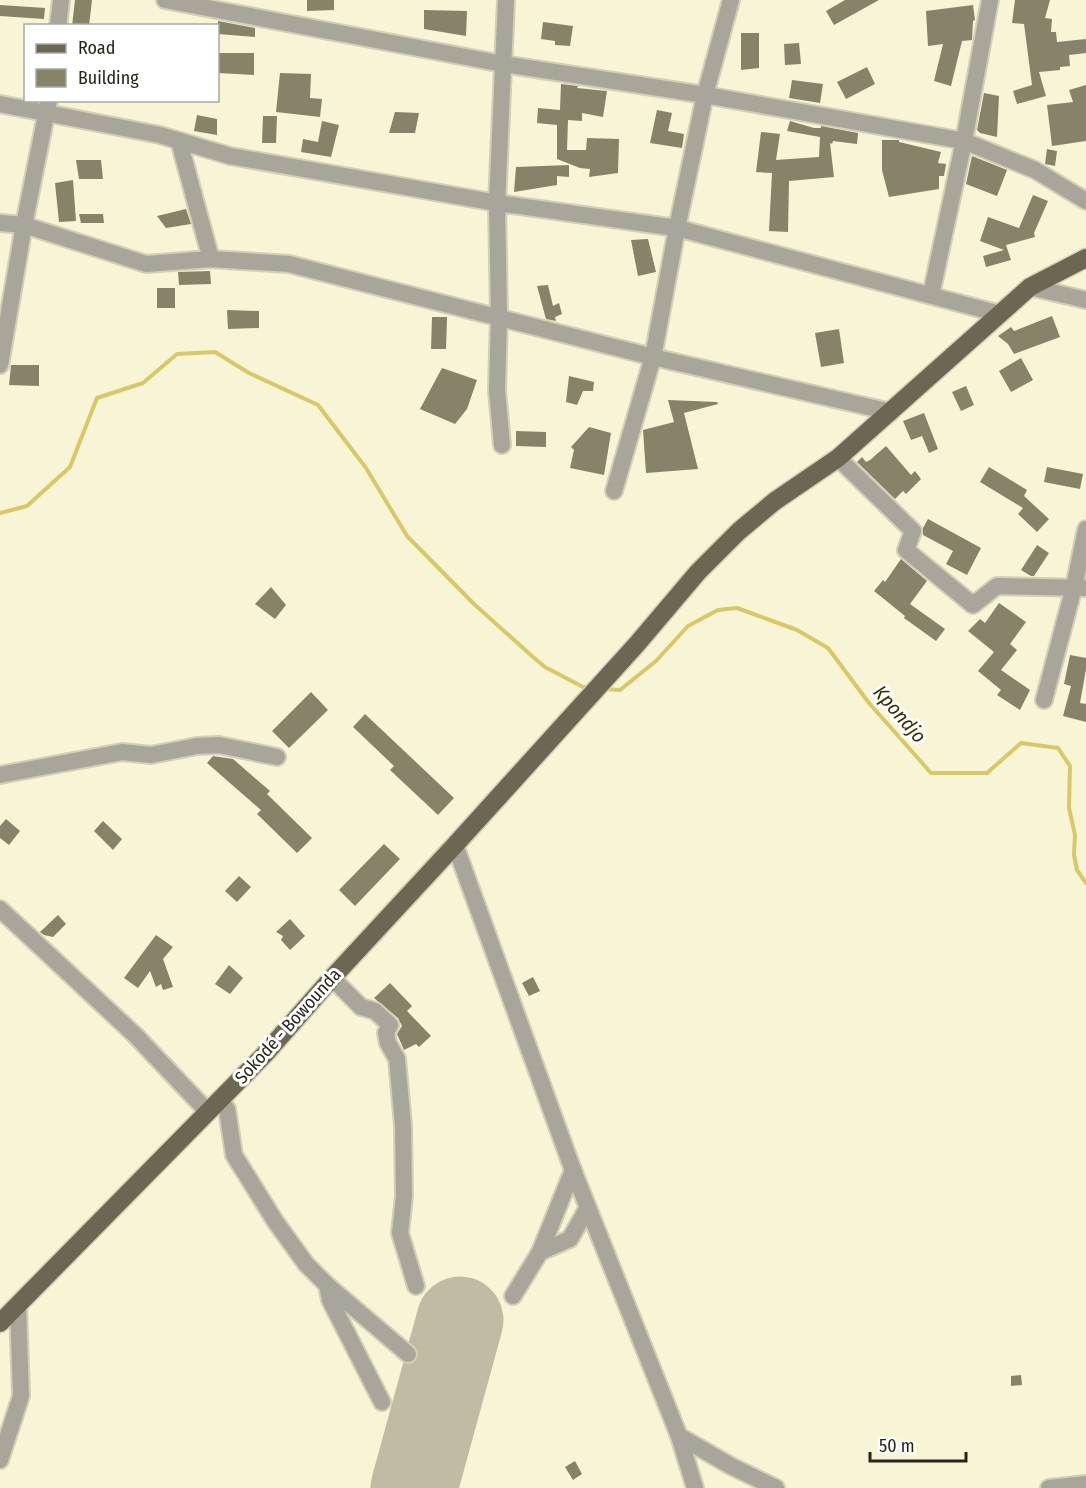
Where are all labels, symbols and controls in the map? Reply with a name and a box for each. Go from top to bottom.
legend [24,24,219,102]
text: Road [78,37,115,59]
text: Building [78,67,139,89]
water label: Kpondjo [869,680,931,748]
street label: Sokodé - Bowounda [230,964,346,1088]
scale bar [870,1425,966,1463]
text: 50 m [879,1435,915,1457]

